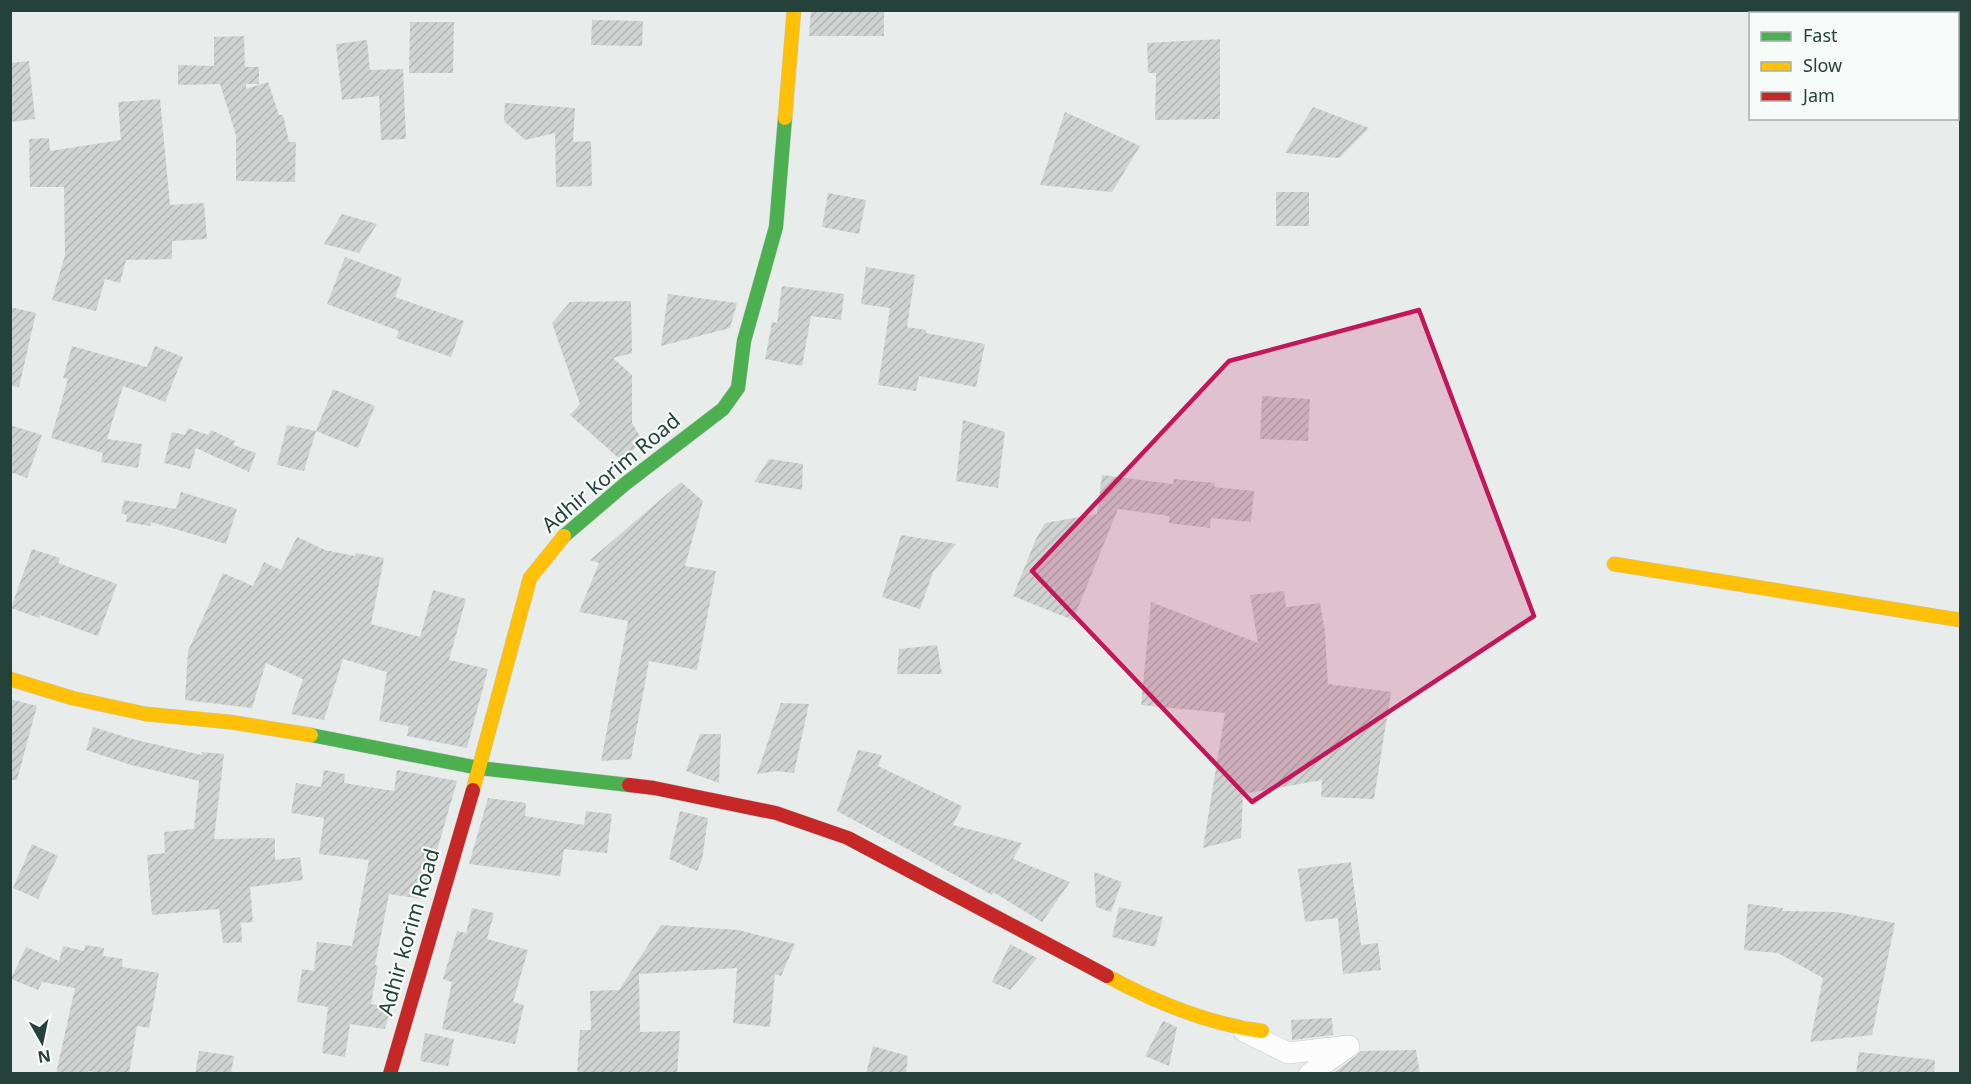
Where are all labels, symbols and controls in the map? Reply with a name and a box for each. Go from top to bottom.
legend [1749,12,1959,120]
text: Fast [1803,23,1838,47]
text: Slow [1803,53,1842,77]
text: Jam [1801,83,1835,107]
street label: Adhir korim Road [535,406,685,538]
street label: Adhir korim Road [371,845,445,1018]
north arrow [12,1012,72,1072]
text: N [36,1045,52,1069]

